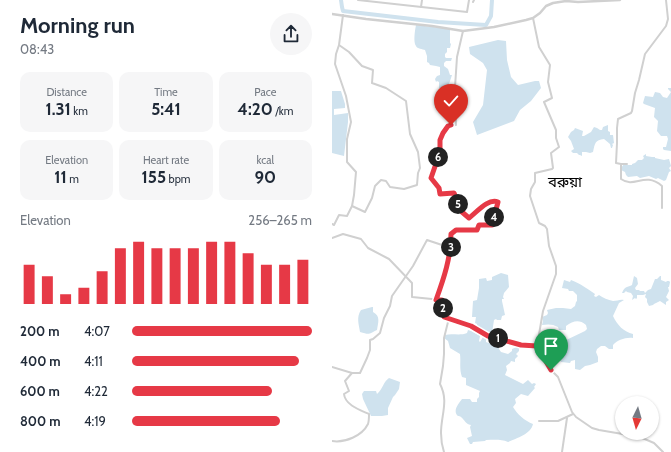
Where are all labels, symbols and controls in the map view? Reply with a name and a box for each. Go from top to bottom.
text: Morning run [20,12,135,39]
button: share [270,13,312,55]
text: 08:43 [20,41,54,57]
pin [434,84,468,125]
text: Distance [46,85,87,99]
text: Time [154,85,178,99]
text: Pace [254,85,276,99]
icon: check [440,90,462,112]
text: 1.31 [45,99,71,119]
text: 5:41 [151,99,181,119]
text: 4:20 [237,99,273,119]
text: km [71,104,88,118]
text: /km [273,104,293,118]
pin: 6 [428,147,448,167]
text: 6 [435,150,441,164]
text: Elevation [45,153,88,167]
text: Heart rate [143,153,189,167]
text: kcal [257,153,274,167]
text: 11 [54,167,67,187]
text: 155 [142,167,166,187]
text: 90 [255,167,276,187]
text: m [67,172,79,186]
text: bpm [166,172,190,186]
district label: বরুয়া [547,173,583,191]
pin: 5 [448,194,468,214]
text: 5 [455,197,461,211]
pin: 4 [484,207,504,227]
text: 4 [491,210,497,224]
text: Elevation [20,212,71,228]
text: 256–265 m [248,212,312,228]
pin: 3 [441,237,461,257]
text: 3 [448,240,454,254]
pin: 2 [433,298,453,318]
text: 2 [440,301,446,315]
text: 200 m [20,323,59,339]
text: 4:07 [84,323,110,339]
pin: 1 [488,328,508,348]
pin [534,329,568,370]
text: 1 [496,331,500,345]
icon: arrive [540,335,562,357]
text: 400 m [20,353,61,369]
text: 4:11 [84,353,103,369]
text: 600 m [20,383,60,399]
text: 4:22 [84,383,108,399]
north arrow [615,396,659,440]
map controls [615,396,659,440]
text: 800 m [20,413,60,429]
text: 4:19 [84,413,106,429]

